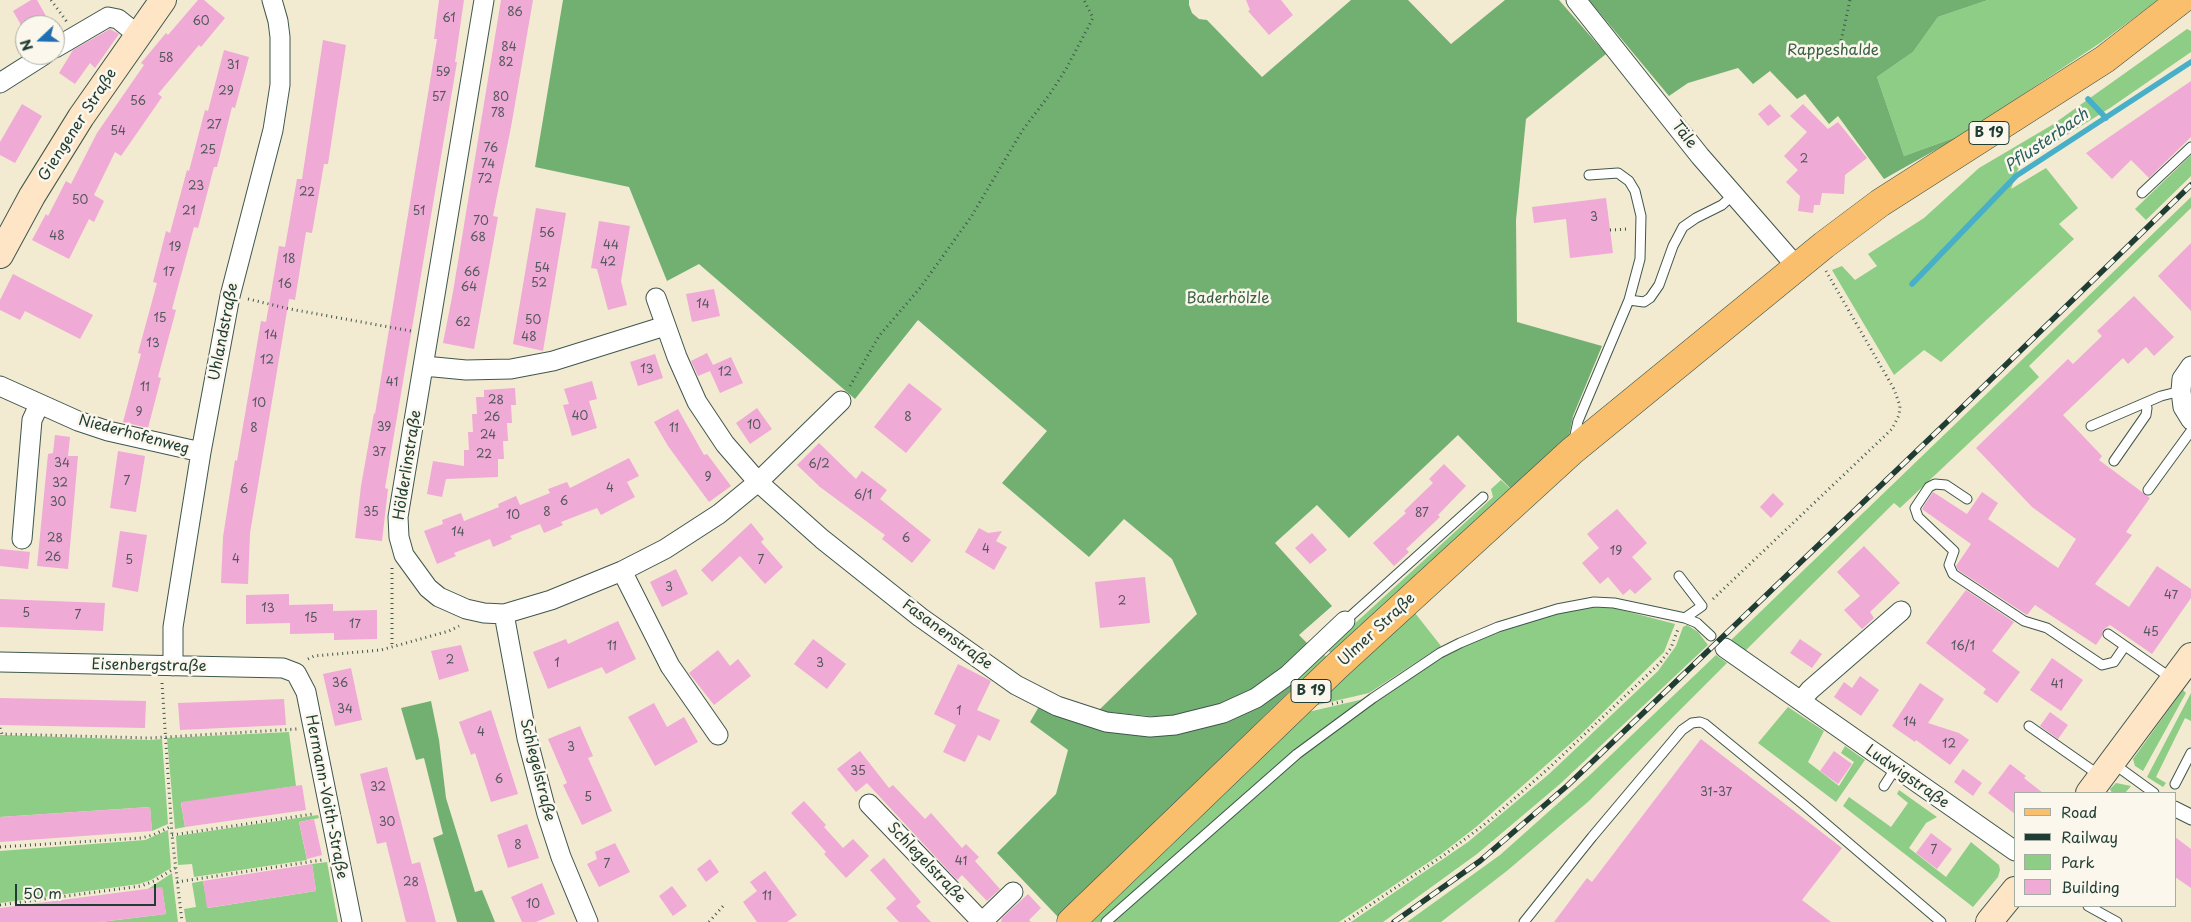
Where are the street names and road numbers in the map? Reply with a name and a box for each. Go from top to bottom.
street label: Giengener Straße [35,65,121,185]
street label: Täle [1668,118,1700,152]
road number: B 19 [1969,122,2009,144]
street label: Uhlandstraße [206,281,242,383]
street label: Hölderlinstraße [390,409,426,521]
street label: Niederhofenweg [77,412,191,458]
street label: Ulmer Straße [1335,590,1419,670]
street label: Fasanenstraße [898,596,996,674]
street label: Eisenbergstraße [91,656,207,676]
road number: B 19 [1291,679,1331,702]
street label: Hermann-Voith-Straße [301,713,351,881]
street label: Schlegelstraße [516,717,558,823]
street label: Ludwigstraße [1862,741,1952,813]
street label: Schlegelstraße [883,819,969,907]

